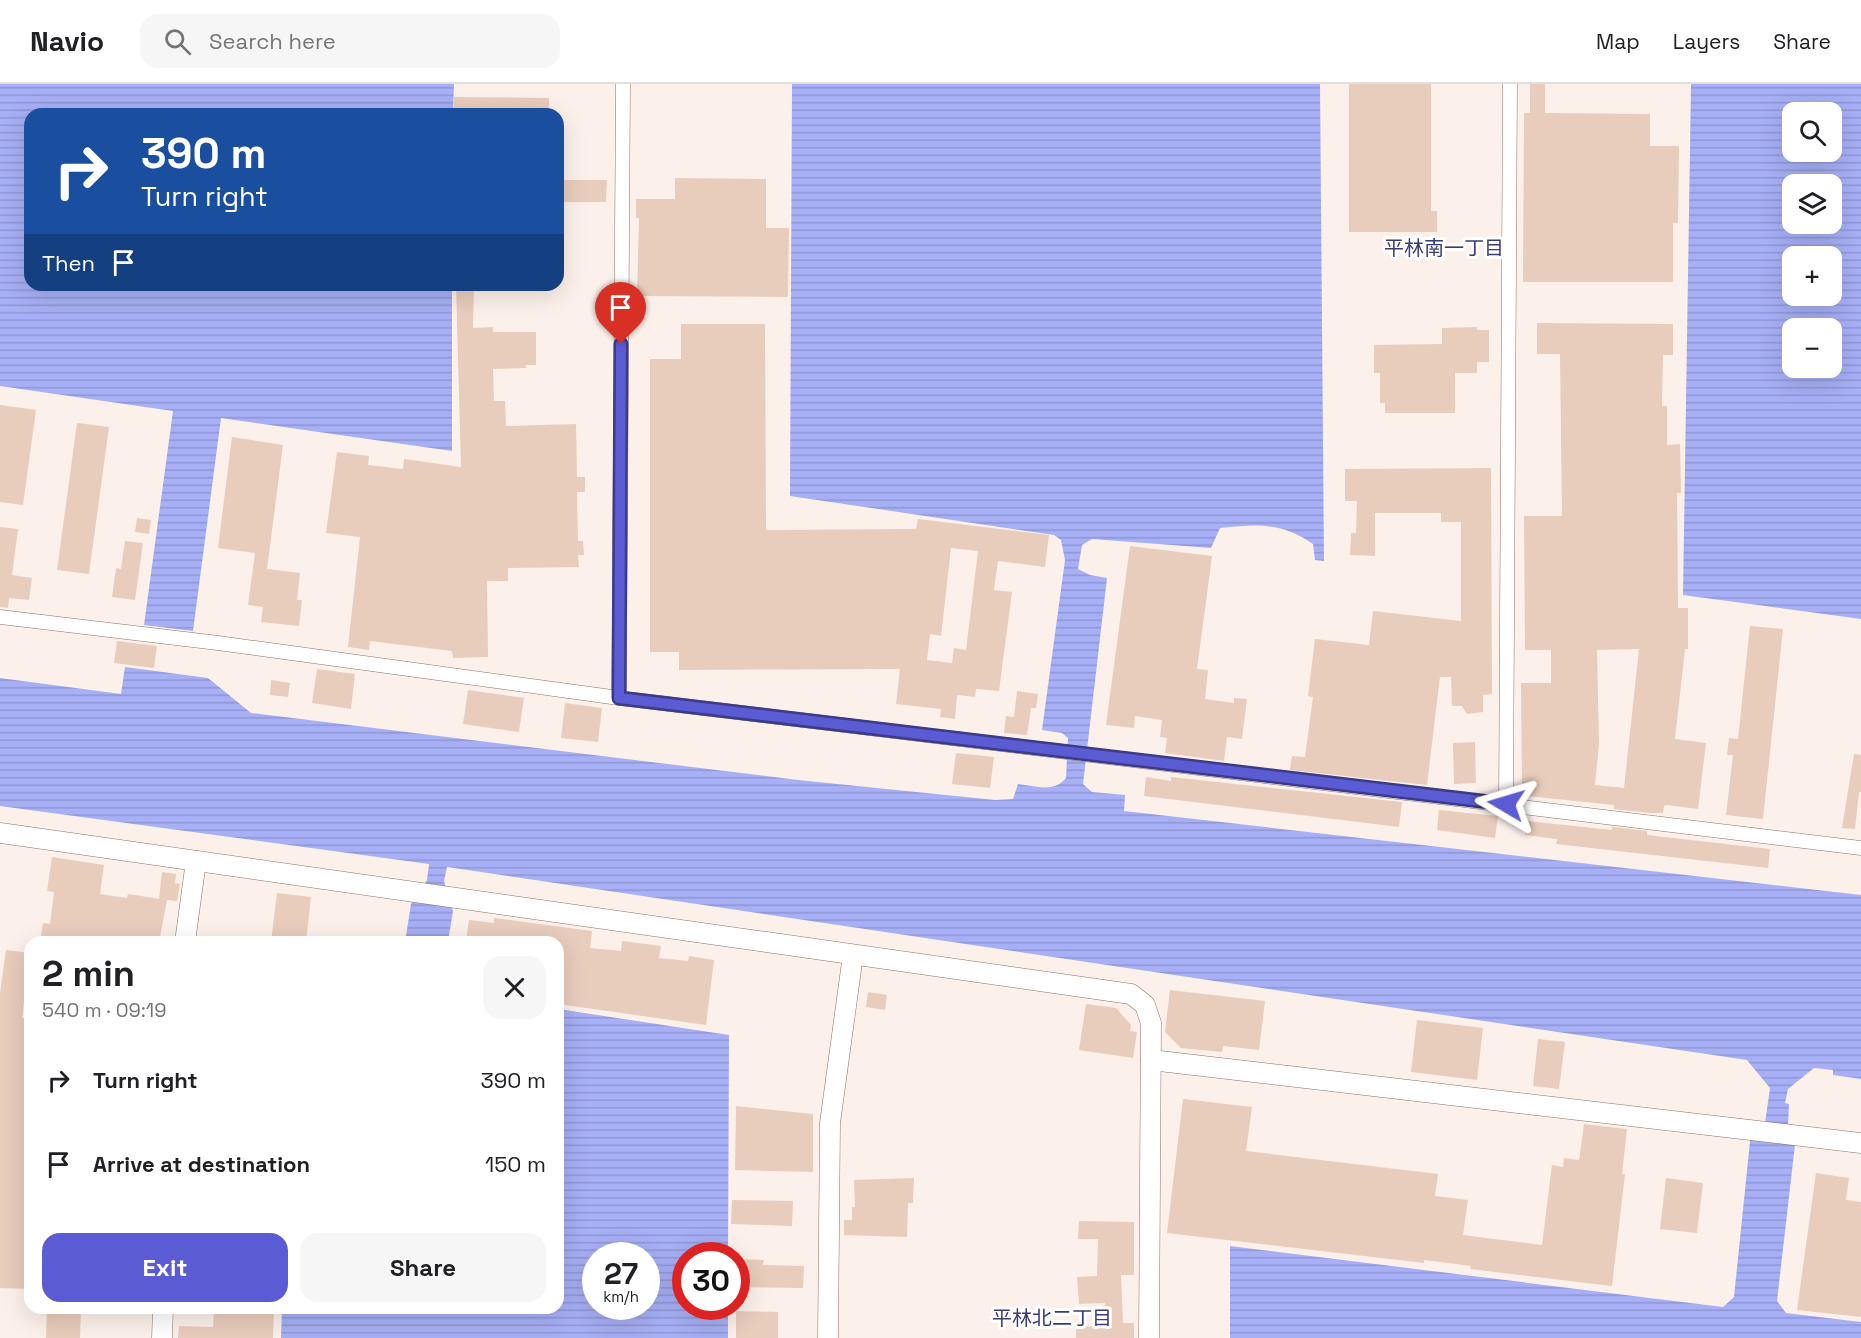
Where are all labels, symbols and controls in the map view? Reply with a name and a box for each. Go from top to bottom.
search box [140,14,560,68]
text: Navio [30,23,104,59]
icon: search [161,25,194,58]
text: Search here [209,27,336,55]
text: Map [1596,28,1640,55]
text: Layers [1673,28,1740,55]
text: Share [1773,28,1831,55]
map controls [1782,102,1842,378]
button: search [1782,102,1842,162]
text: 390 m [141,127,266,180]
icon: right [42,132,120,210]
button: layers [1782,174,1842,234]
text: Turn right [141,179,268,214]
district label: 平林南一丁目 [1384,235,1504,261]
icon: arrive [107,246,140,279]
button: + [1782,246,1842,306]
text: Then [42,249,95,277]
pin [595,282,646,344]
icon: arrive [604,291,637,324]
button: − [1782,318,1842,378]
position arrow [1474,772,1538,836]
text: 2 min [42,951,135,997]
button: close [483,956,546,1019]
text: 540 m · 09:19 [42,997,166,1023]
icon: right [42,1064,75,1097]
text: Turn right [93,1066,198,1094]
text: 390 m [481,1066,546,1094]
icon: arrive [42,1148,75,1181]
text: Arrive at destination [93,1150,310,1178]
text: 150 m [485,1150,546,1178]
button: Exit [42,1233,288,1302]
button: Share [300,1233,546,1302]
speed limit sign: 30 [672,1242,750,1320]
text: 27 [604,1254,638,1293]
text: km/h [603,1287,639,1306]
district label: 平林北二丁目 [992,1305,1112,1331]

